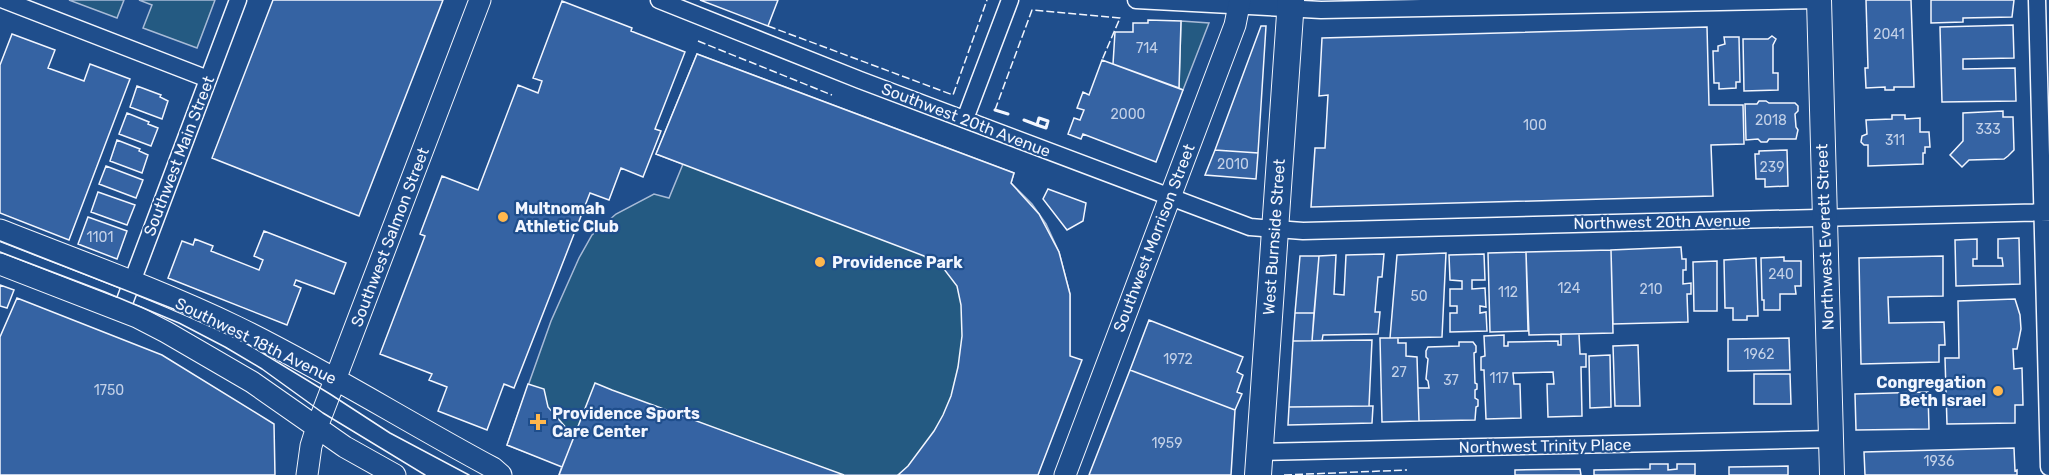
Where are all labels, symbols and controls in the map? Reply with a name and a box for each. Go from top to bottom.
house number: 2041 [1873,26,1905,43]
house number: 714 [1136,40,1158,57]
street label: Southwest Main Street [140,73,218,239]
street label: Southwest 20th Avenue [879,79,1053,161]
house number: 2000 [1111,106,1146,123]
house number: 2018 [1755,112,1787,129]
house number: 100 [1523,117,1547,134]
house number: 333 [1975,121,2001,138]
house number: 311 [1885,132,1905,149]
street label: Southwest Morrison Street [1109,141,1199,335]
street label: Northwest Everett Street [1812,143,1838,331]
street label: Southwest Salmon Street [347,145,433,329]
house number: 2010 [1217,156,1249,173]
street label: West Burnside Street [1259,158,1289,316]
house number: 239 [1760,159,1784,176]
place label: Multnomah Athletic Club [515,199,619,236]
marker: Multnomah Athletic Club [496,210,510,224]
street label: Northwest 20th Avenue [1573,211,1751,233]
house number: 1101 [87,229,113,246]
place label: Providence Park [832,253,963,272]
marker: Providence Park [813,255,827,269]
house number: 240 [1768,266,1794,283]
house number: 124 [1558,280,1581,297]
house number: 210 [1639,281,1663,298]
house number: 112 [1498,284,1518,301]
house number: 50 [1410,288,1428,305]
street label: Southwest 18th Avenue [172,294,340,388]
house number: 1962 [1744,346,1774,363]
house number: 1972 [1163,351,1193,368]
house number: 27 [1391,364,1407,381]
house number: 117 [1489,370,1509,387]
house number: 37 [1443,372,1459,389]
place label: Congregation Beth Israel [1876,373,1986,410]
house number: 1750 [94,382,124,399]
marker: Congregation Beth Israel [1991,384,2005,398]
place label: Providence Sports Care Center [552,404,700,441]
marker: Providence Sports Care Center [529,413,547,431]
house number: 1959 [1152,435,1182,452]
street label: Northwest Trinity Place [1459,435,1631,457]
house number: 1936 [1924,453,1954,470]

